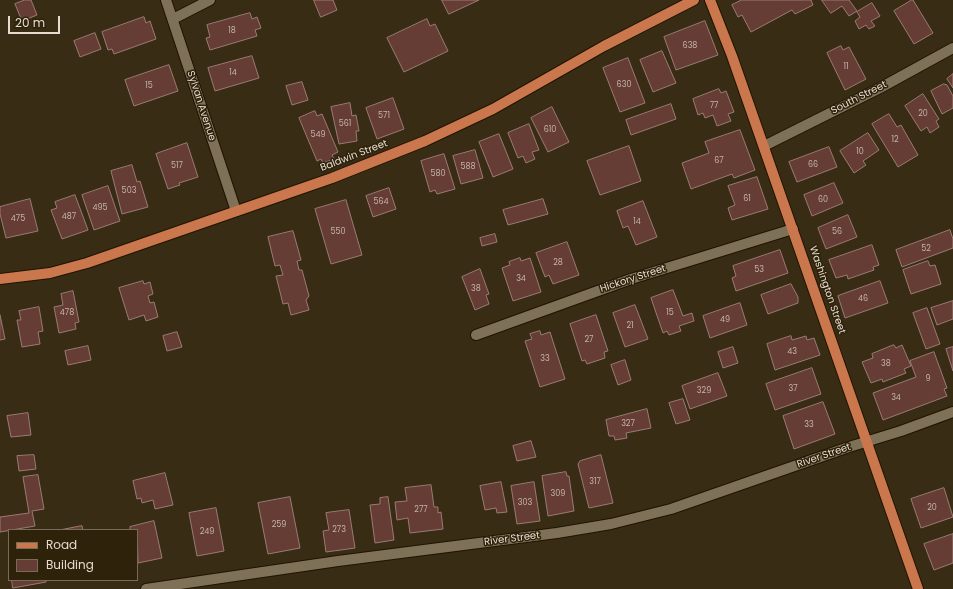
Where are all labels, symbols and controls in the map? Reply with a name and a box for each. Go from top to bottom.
scale bar [10,8,62,34]
text: 20 m [15,14,45,31]
house number: 18 [228,26,236,36]
house number: 638 [683,41,697,51]
house number: 11 [843,62,849,72]
house number: 14 [229,68,237,78]
street label: Sylvan Avenue [184,69,218,143]
street label: South Street [829,79,889,117]
house number: 630 [617,80,631,90]
house number: 15 [145,81,153,91]
house number: 77 [710,101,718,111]
house number: 20 [918,109,928,119]
house number: 571 [378,111,390,121]
house number: 561 [339,119,351,129]
house number: 610 [544,125,556,135]
house number: 549 [310,130,326,140]
house number: 12 [891,135,899,145]
street label: Baldwin Street [319,138,389,174]
house number: 10 [856,147,864,157]
house number: 67 [714,156,724,166]
house number: 66 [808,160,818,170]
house number: 517 [171,161,183,171]
house number: 588 [460,162,476,172]
house number: 580 [430,169,446,179]
house number: 503 [122,186,136,196]
house number: 61 [743,194,751,204]
house number: 60 [818,195,828,205]
house number: 564 [373,197,389,207]
house number: 495 [92,203,108,213]
house number: 487 [62,212,76,222]
house number: 475 [11,214,25,224]
house number: 14 [633,217,641,227]
house number: 550 [330,227,346,237]
house number: 56 [832,227,842,237]
street label: Washington Street [806,244,848,336]
house number: 52 [921,244,931,254]
house number: 28 [553,258,563,268]
street label: Hickory Street [599,263,667,295]
house number: 53 [754,265,764,275]
house number: 34 [516,274,526,284]
house number: 38 [471,284,481,294]
house number: 46 [858,294,868,304]
house number: 478 [60,308,74,318]
house number: 15 [666,308,674,318]
house number: 49 [720,315,730,325]
house number: 21 [626,321,634,331]
house number: 27 [585,335,593,345]
house number: 43 [787,347,797,357]
house number: 33 [540,354,550,364]
house number: 38 [881,359,891,369]
house number: 9 [925,374,931,384]
house number: 37 [788,384,798,394]
house number: 329 [697,386,711,396]
house number: 34 [891,393,901,403]
house number: 327 [621,419,635,429]
house number: 33 [804,420,814,430]
street label: River Street [796,441,852,471]
house number: 317 [589,477,601,487]
house number: 309 [551,489,565,499]
house number: 303 [518,498,532,508]
house number: 20 [927,503,937,513]
house number: 277 [414,505,428,515]
house number: 259 [272,520,286,530]
house number: 273 [332,525,346,535]
house number: 249 [200,527,214,537]
legend [8,529,138,581]
street label: River Street [483,530,541,548]
text: Road [46,536,77,553]
text: Building [46,556,94,573]

